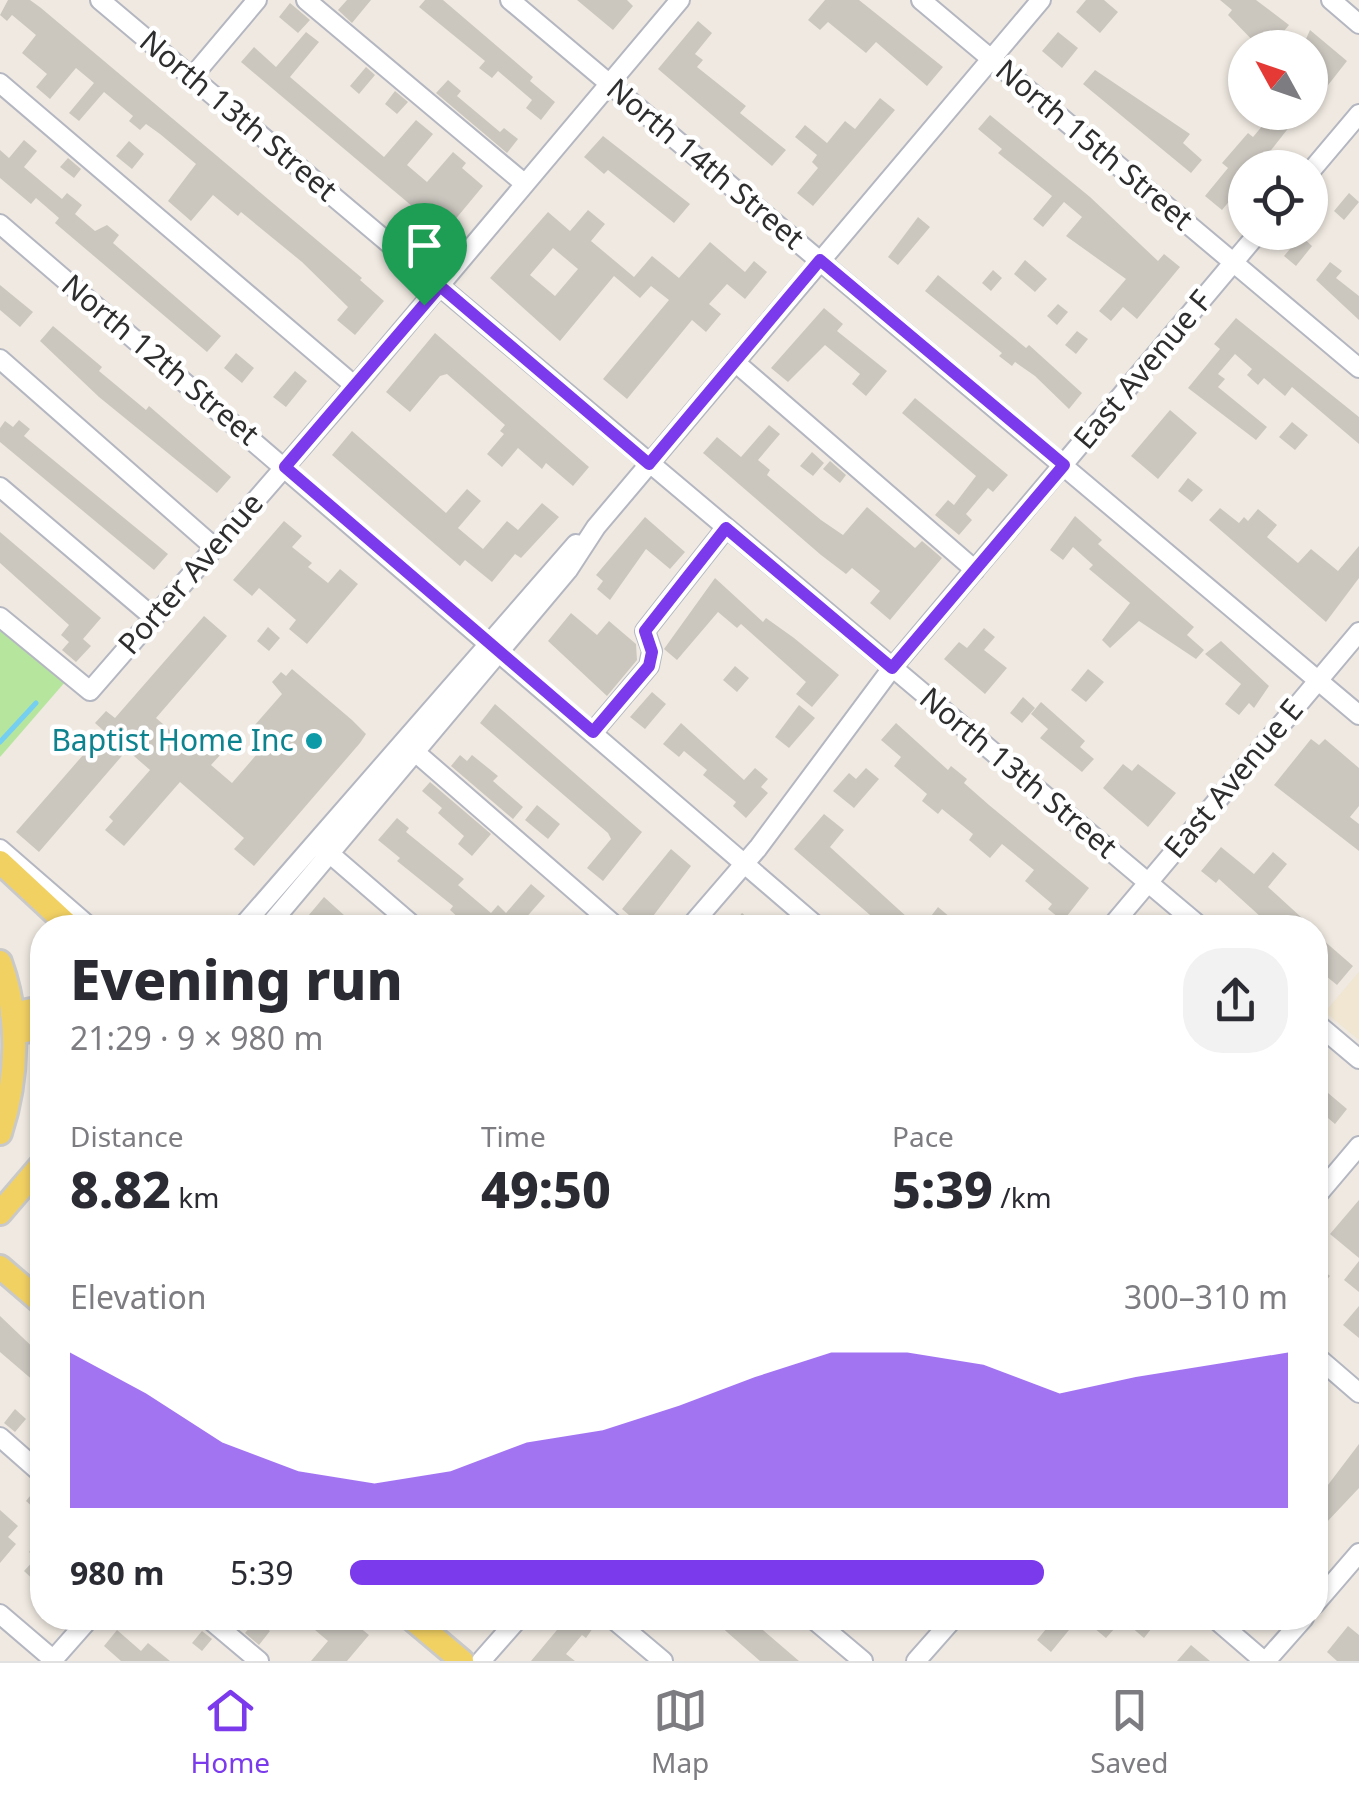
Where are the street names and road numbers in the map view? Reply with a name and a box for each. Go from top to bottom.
street label: North 13th Street [132,20,346,210]
street label: North 15th Street [988,49,1202,239]
street label: North 14th Street [599,68,813,258]
street label: North 12th Street [54,264,268,454]
street label: East Avenue F [1063,281,1220,457]
street label: Porter Avenue [108,483,272,663]
street label: North 13th Street [912,677,1126,867]
street label: East Avenue E [1154,690,1312,866]

